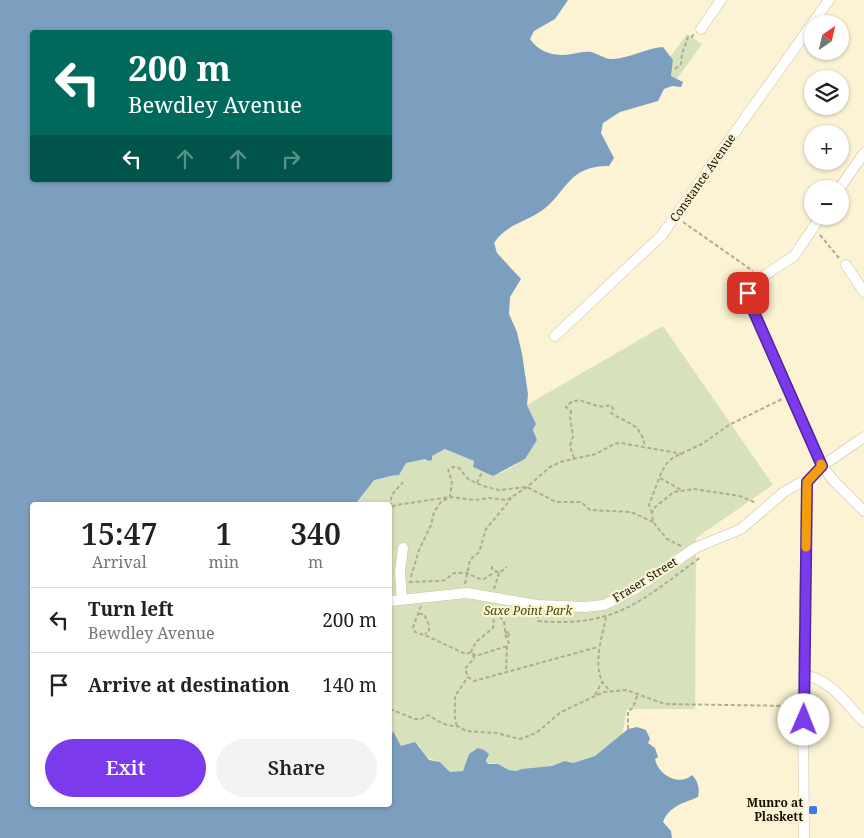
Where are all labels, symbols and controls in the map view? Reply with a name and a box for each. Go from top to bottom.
north arrow [804,15,849,60]
map controls [804,15,849,225]
text: 200 m [128,44,231,91]
icon: left [45,50,110,115]
button: layers [804,70,849,115]
text: Bewdley Avenue [128,89,302,119]
button: + [804,125,849,170]
street label: Constance Avenue [666,130,740,225]
icon: left [118,145,146,173]
icon: ahead [171,145,199,173]
icon: ahead [224,145,252,173]
icon: right [277,145,305,173]
button: − [804,180,849,225]
pin [727,272,769,314]
icon: arrive [734,279,762,307]
text: 15:47 [81,513,158,554]
text: 1 [215,513,232,554]
text: 340 [290,513,341,554]
text: Arrival [92,551,147,573]
text: min [209,551,239,573]
text: m [308,551,323,573]
street label: Fraser Street [609,553,680,606]
text: Turn left [88,596,174,622]
park label: Saxe Point Park [484,602,573,619]
icon: left [45,606,73,634]
text: 200 m [322,607,377,633]
text: Bewdley Avenue [88,622,215,644]
icon: arrive [45,671,73,699]
text: Arrive at destination [88,672,290,698]
text: 140 m [322,672,377,698]
position arrow [777,693,829,745]
button: Exit [45,739,206,797]
button: Share [216,739,377,797]
place label: Munro at Plaskett [747,794,803,825]
marker: Munro at Plaskett [807,804,819,816]

